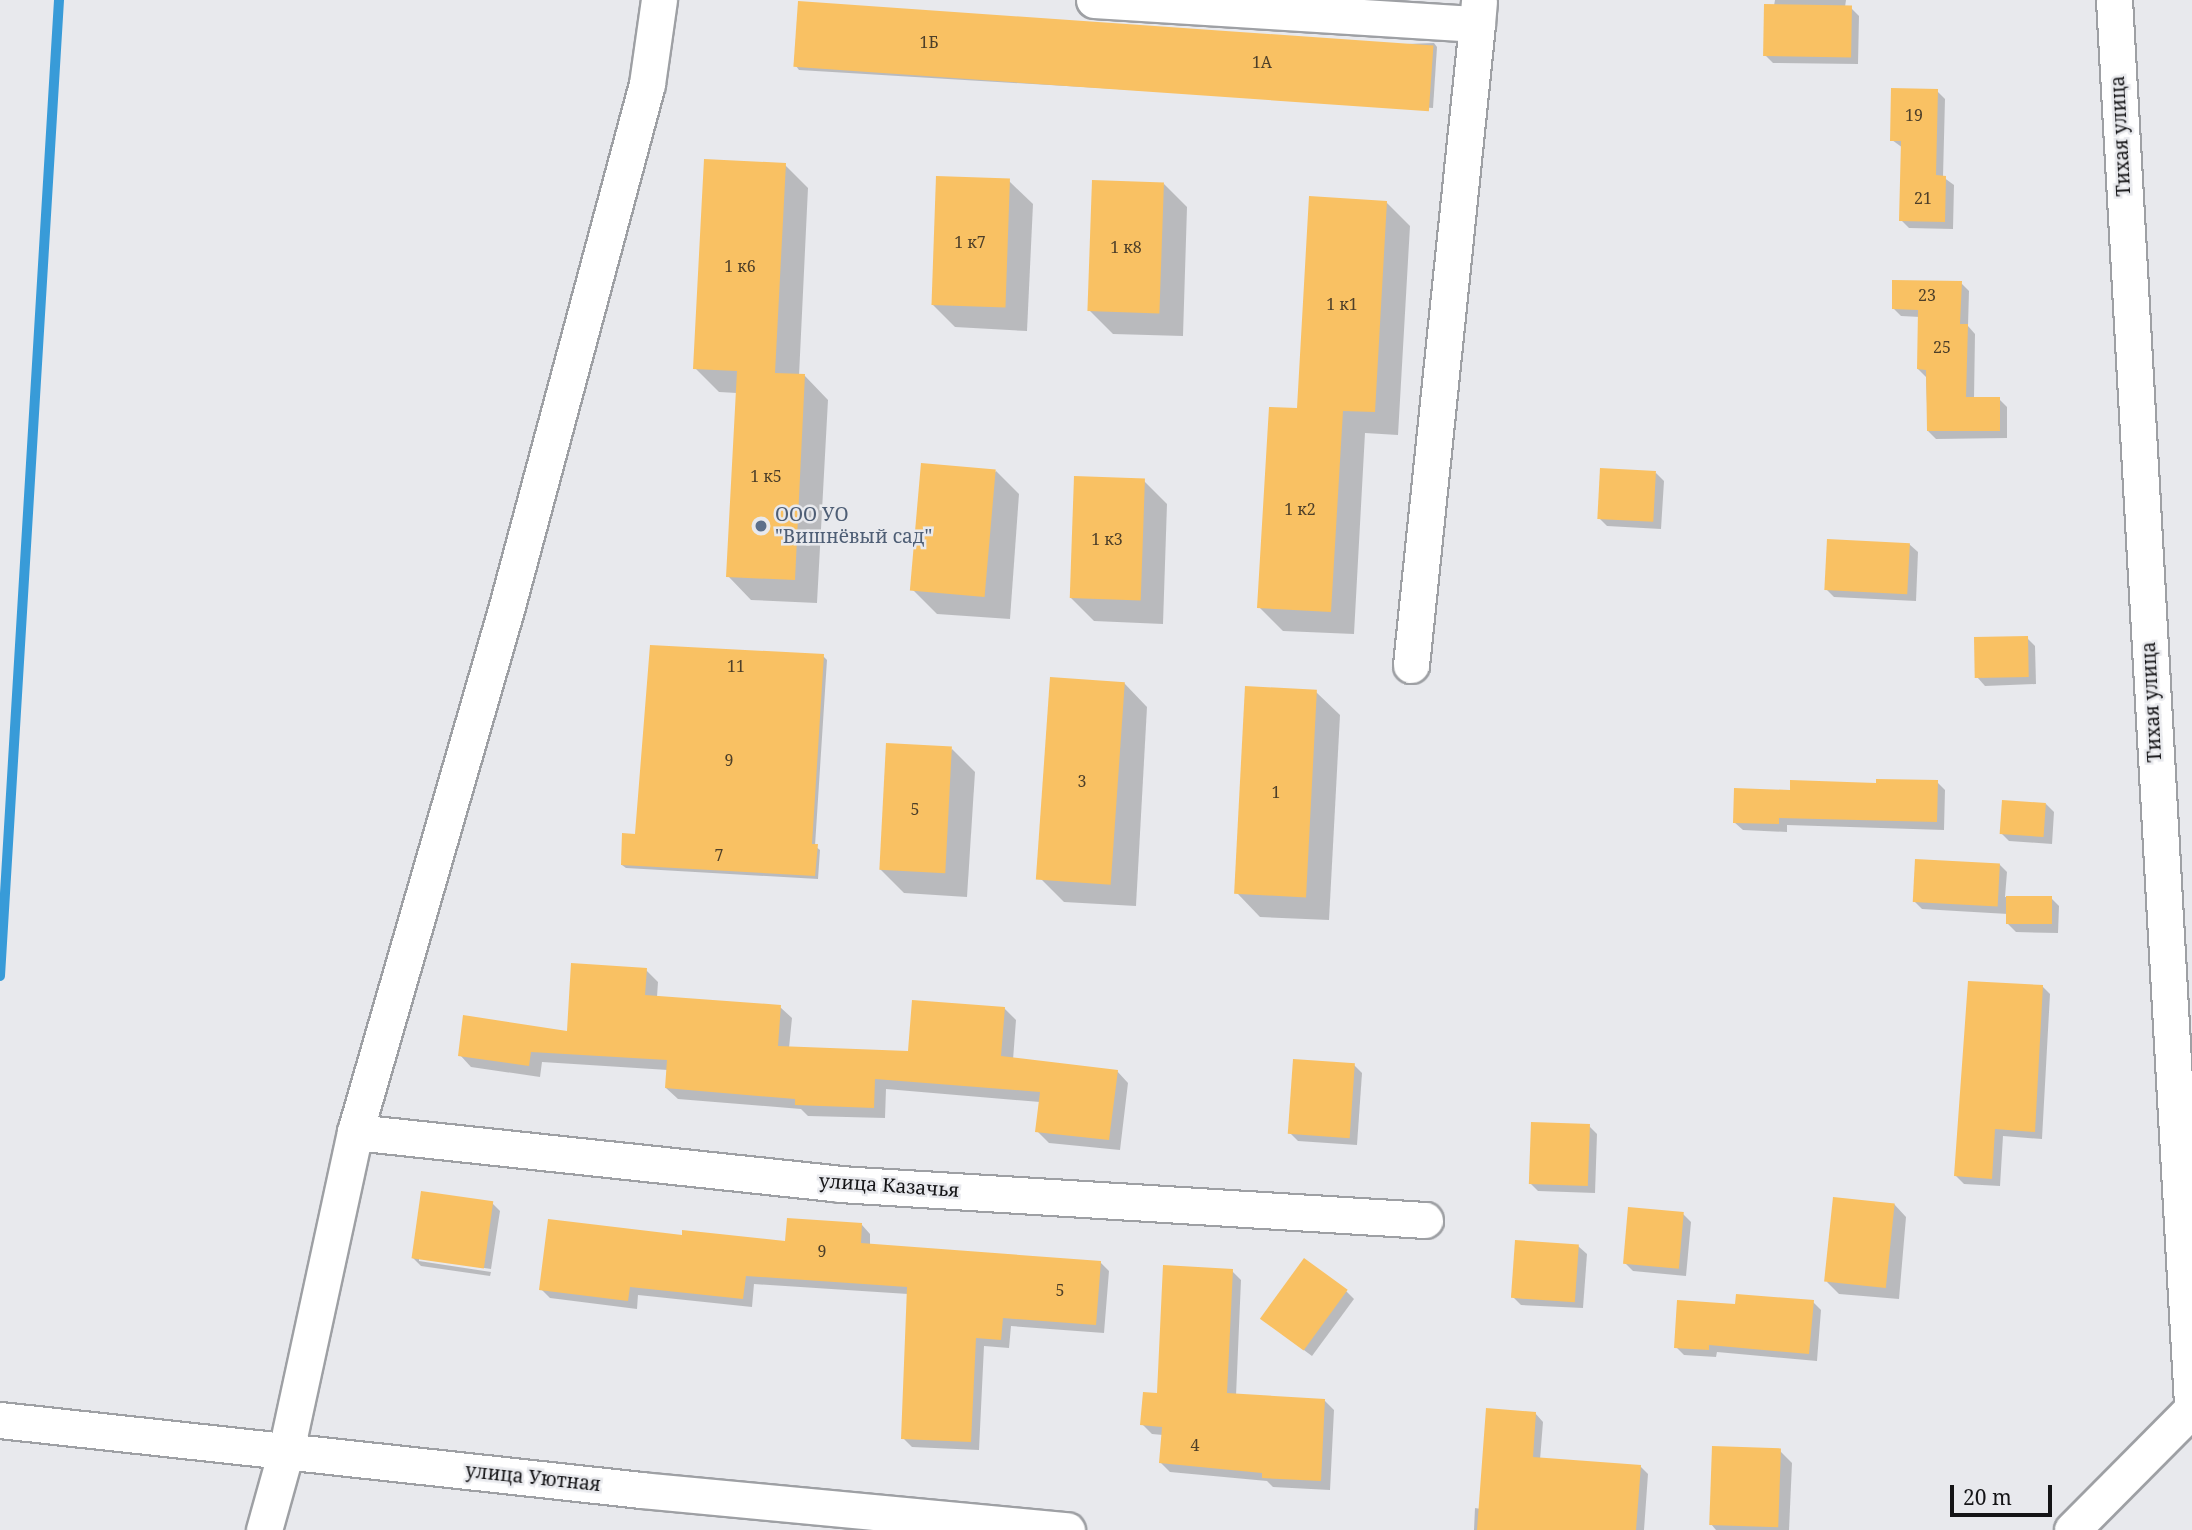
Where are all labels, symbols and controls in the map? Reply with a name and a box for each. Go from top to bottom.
house number: 1Б [919,32,939,52]
house number: 1А [1252,52,1272,72]
street label: Тихая улица [2106,75,2136,197]
house number: 19 [1905,105,1923,125]
house number: 21 [1914,188,1932,208]
house number: 1 к7 [954,232,986,252]
house number: 1 к8 [1110,237,1142,257]
house number: 1 к6 [724,256,756,276]
house number: 23 [1918,285,1936,305]
house number: 1 к1 [1326,294,1358,314]
house number: 25 [1933,337,1951,357]
house number: 1 к5 [750,466,782,486]
house number: 1 к2 [1284,499,1316,519]
place label: ООО УО "Вишнёвый сад" [775,504,932,548]
marker: ООО УО "Вишнёвый сад" [753,518,769,534]
house number: 1 к3 [1091,529,1123,549]
street label: Тихая улица [2137,641,2167,763]
house number: 11 [727,656,745,676]
house number: 9 [725,750,733,770]
house number: 3 [1078,771,1086,791]
house number: 1 [1272,782,1280,802]
house number: 5 [911,799,919,819]
house number: 7 [715,845,723,865]
street label: улица Казачья [818,1170,960,1202]
house number: 9 [818,1241,826,1261]
house number: 5 [1056,1280,1064,1300]
house number: 4 [1191,1435,1199,1455]
street label: улица Уютная [464,1460,602,1496]
scale bar [1954,1470,2056,1514]
text: 20 m [1963,1483,2012,1511]

